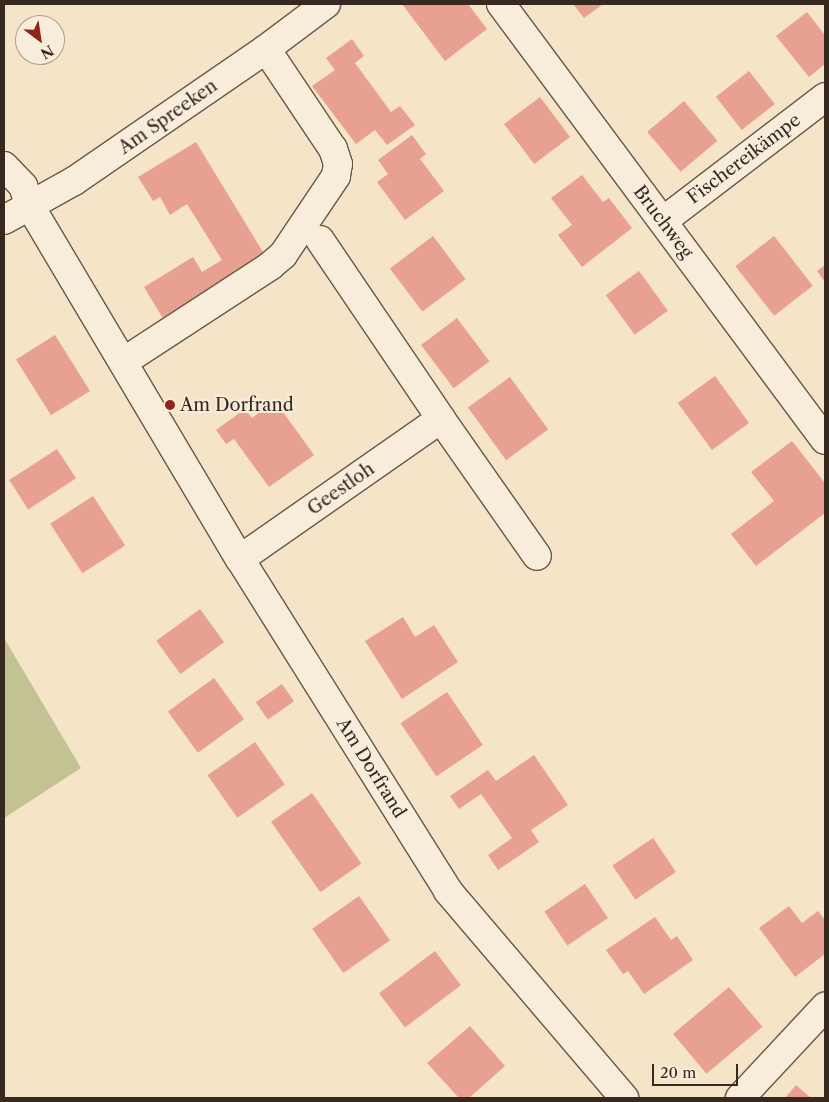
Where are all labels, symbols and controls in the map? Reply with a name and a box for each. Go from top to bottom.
north arrow [15,15,65,65]
text: N [37,41,57,63]
street label: Am Spreeken [115,75,221,159]
street label: Fischereikämpe [683,109,805,209]
street label: Bruchweg [629,181,697,263]
place label: Am Dorfrand [180,394,294,416]
marker: Am Dorfrand [164,399,176,411]
street label: Geestloh [304,458,378,520]
street label: Am Dorfrand [332,714,410,822]
scale bar [654,1054,740,1086]
text: 20 m [660,1063,696,1082]

